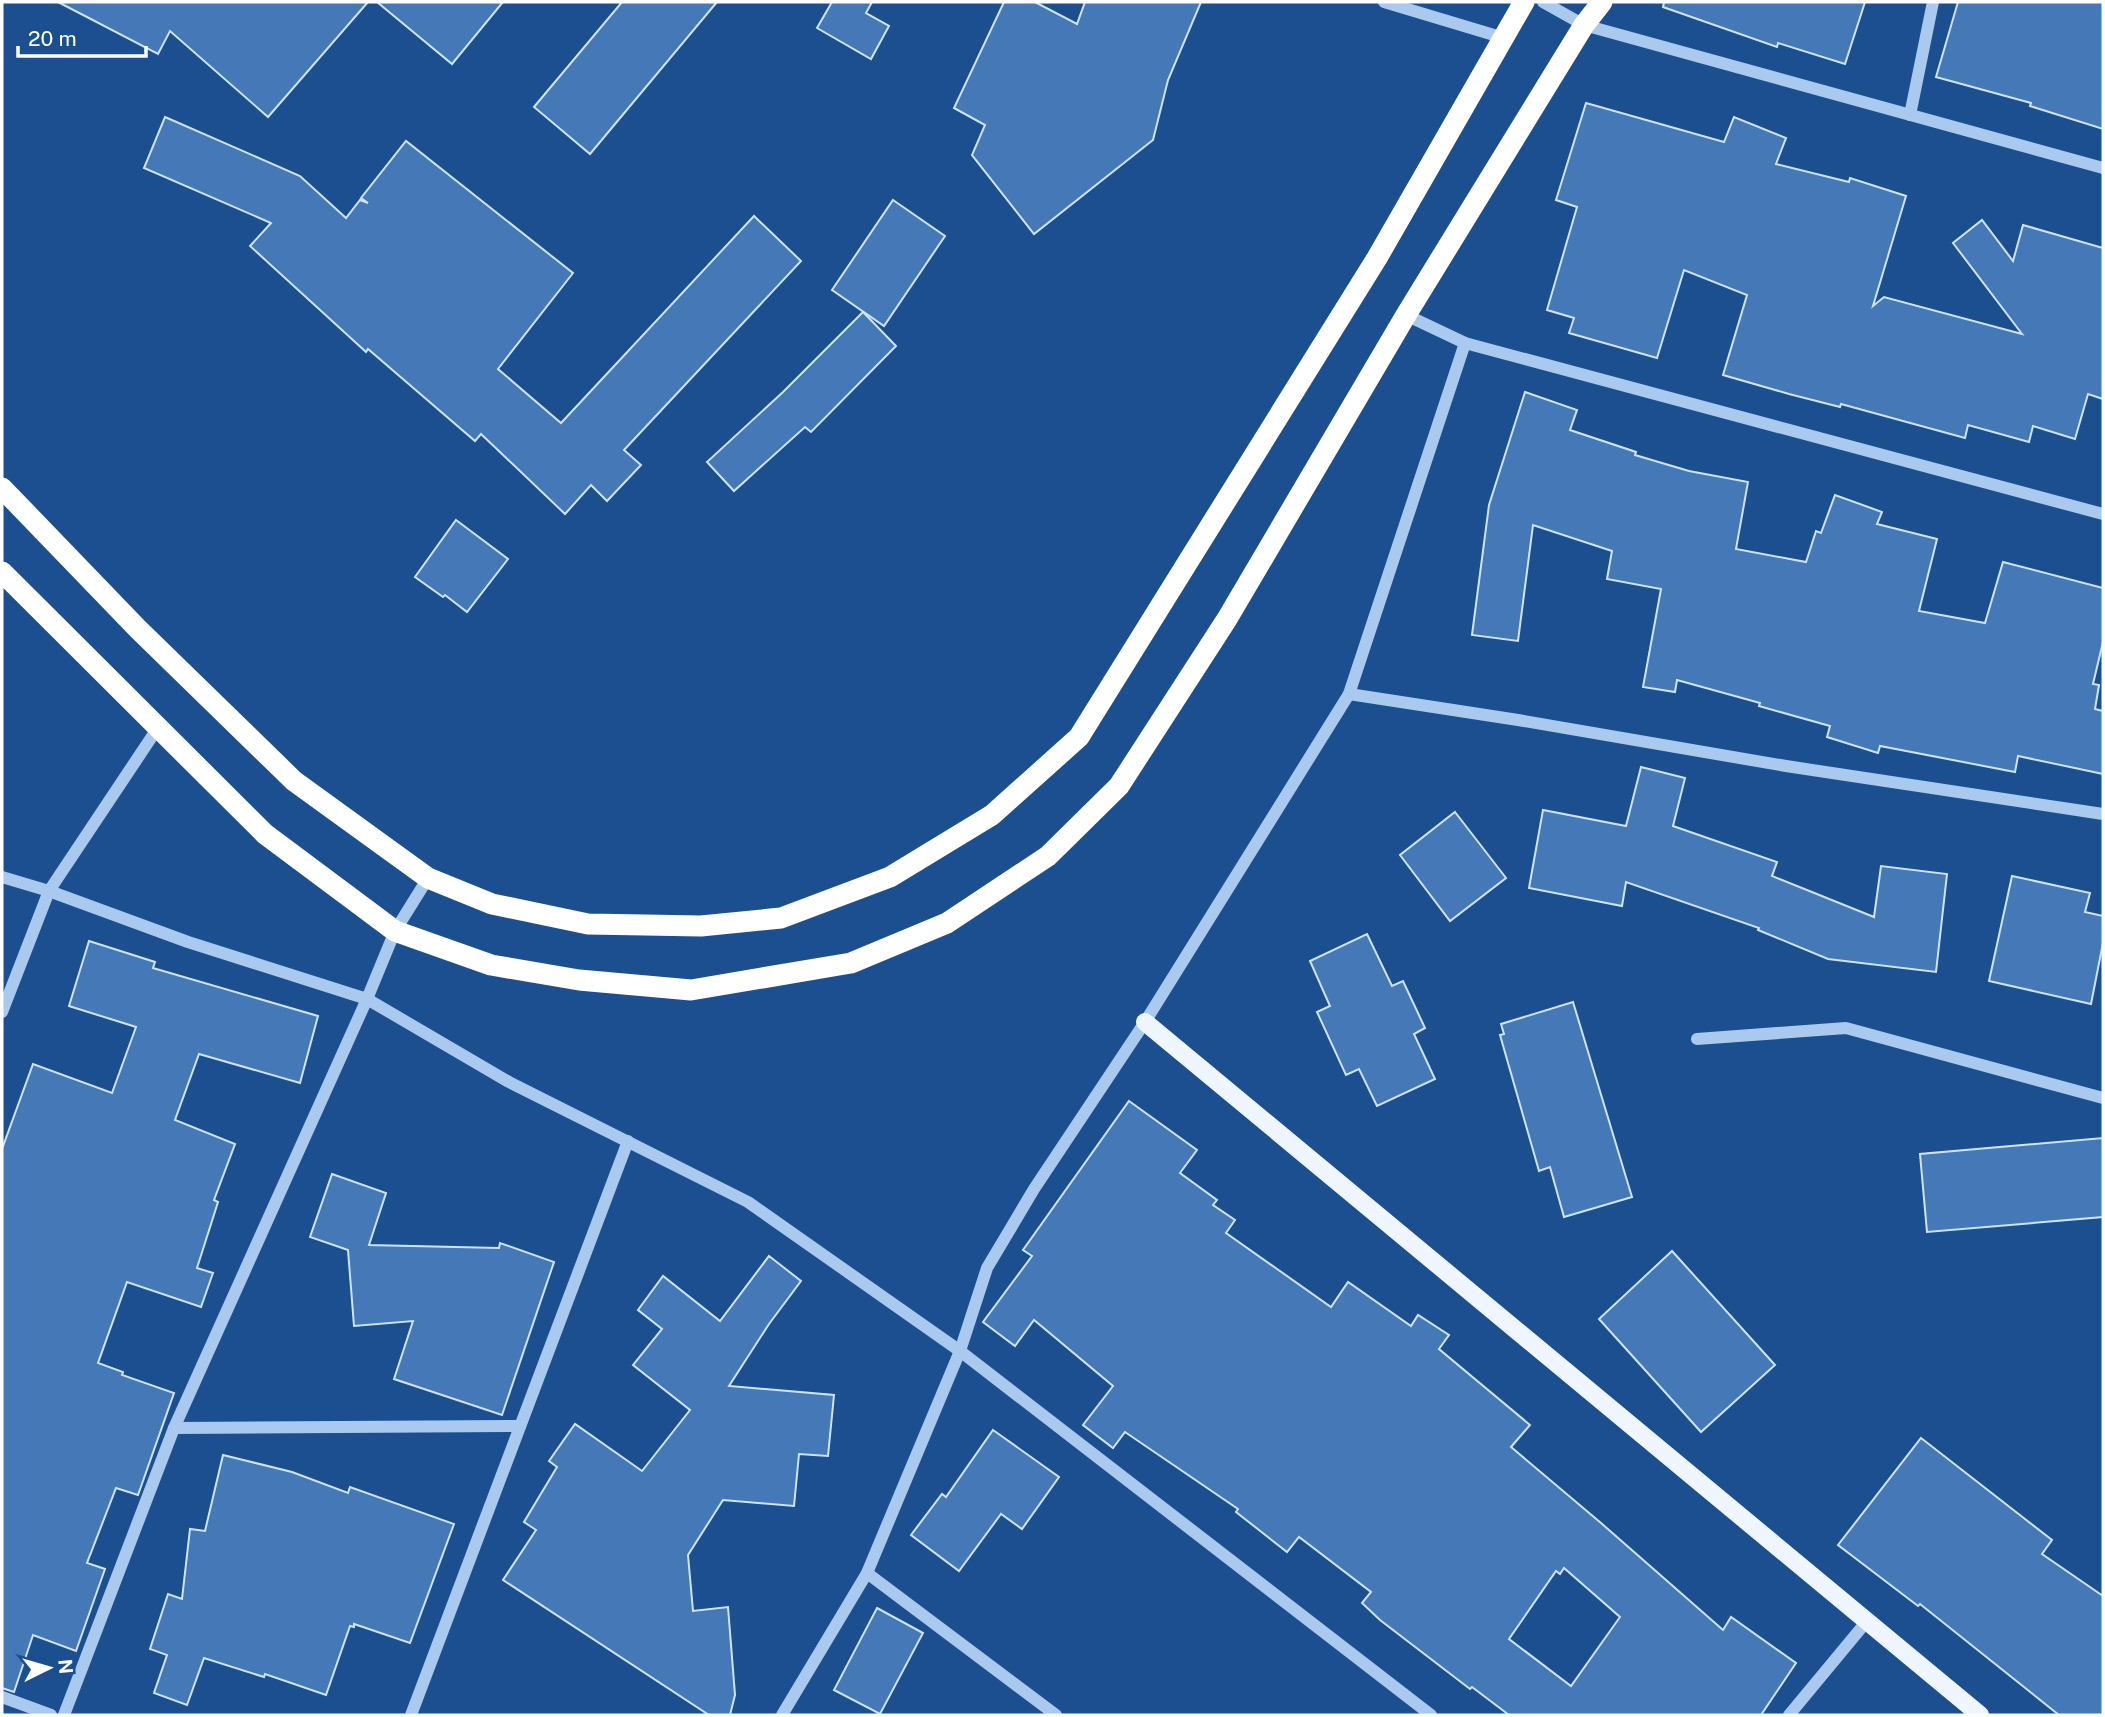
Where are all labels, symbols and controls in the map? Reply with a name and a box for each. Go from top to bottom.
scale bar [18,14,145,58]
text: 20 m [28,26,77,51]
north arrow [14,1633,84,1703]
text: N [54,1658,78,1675]

